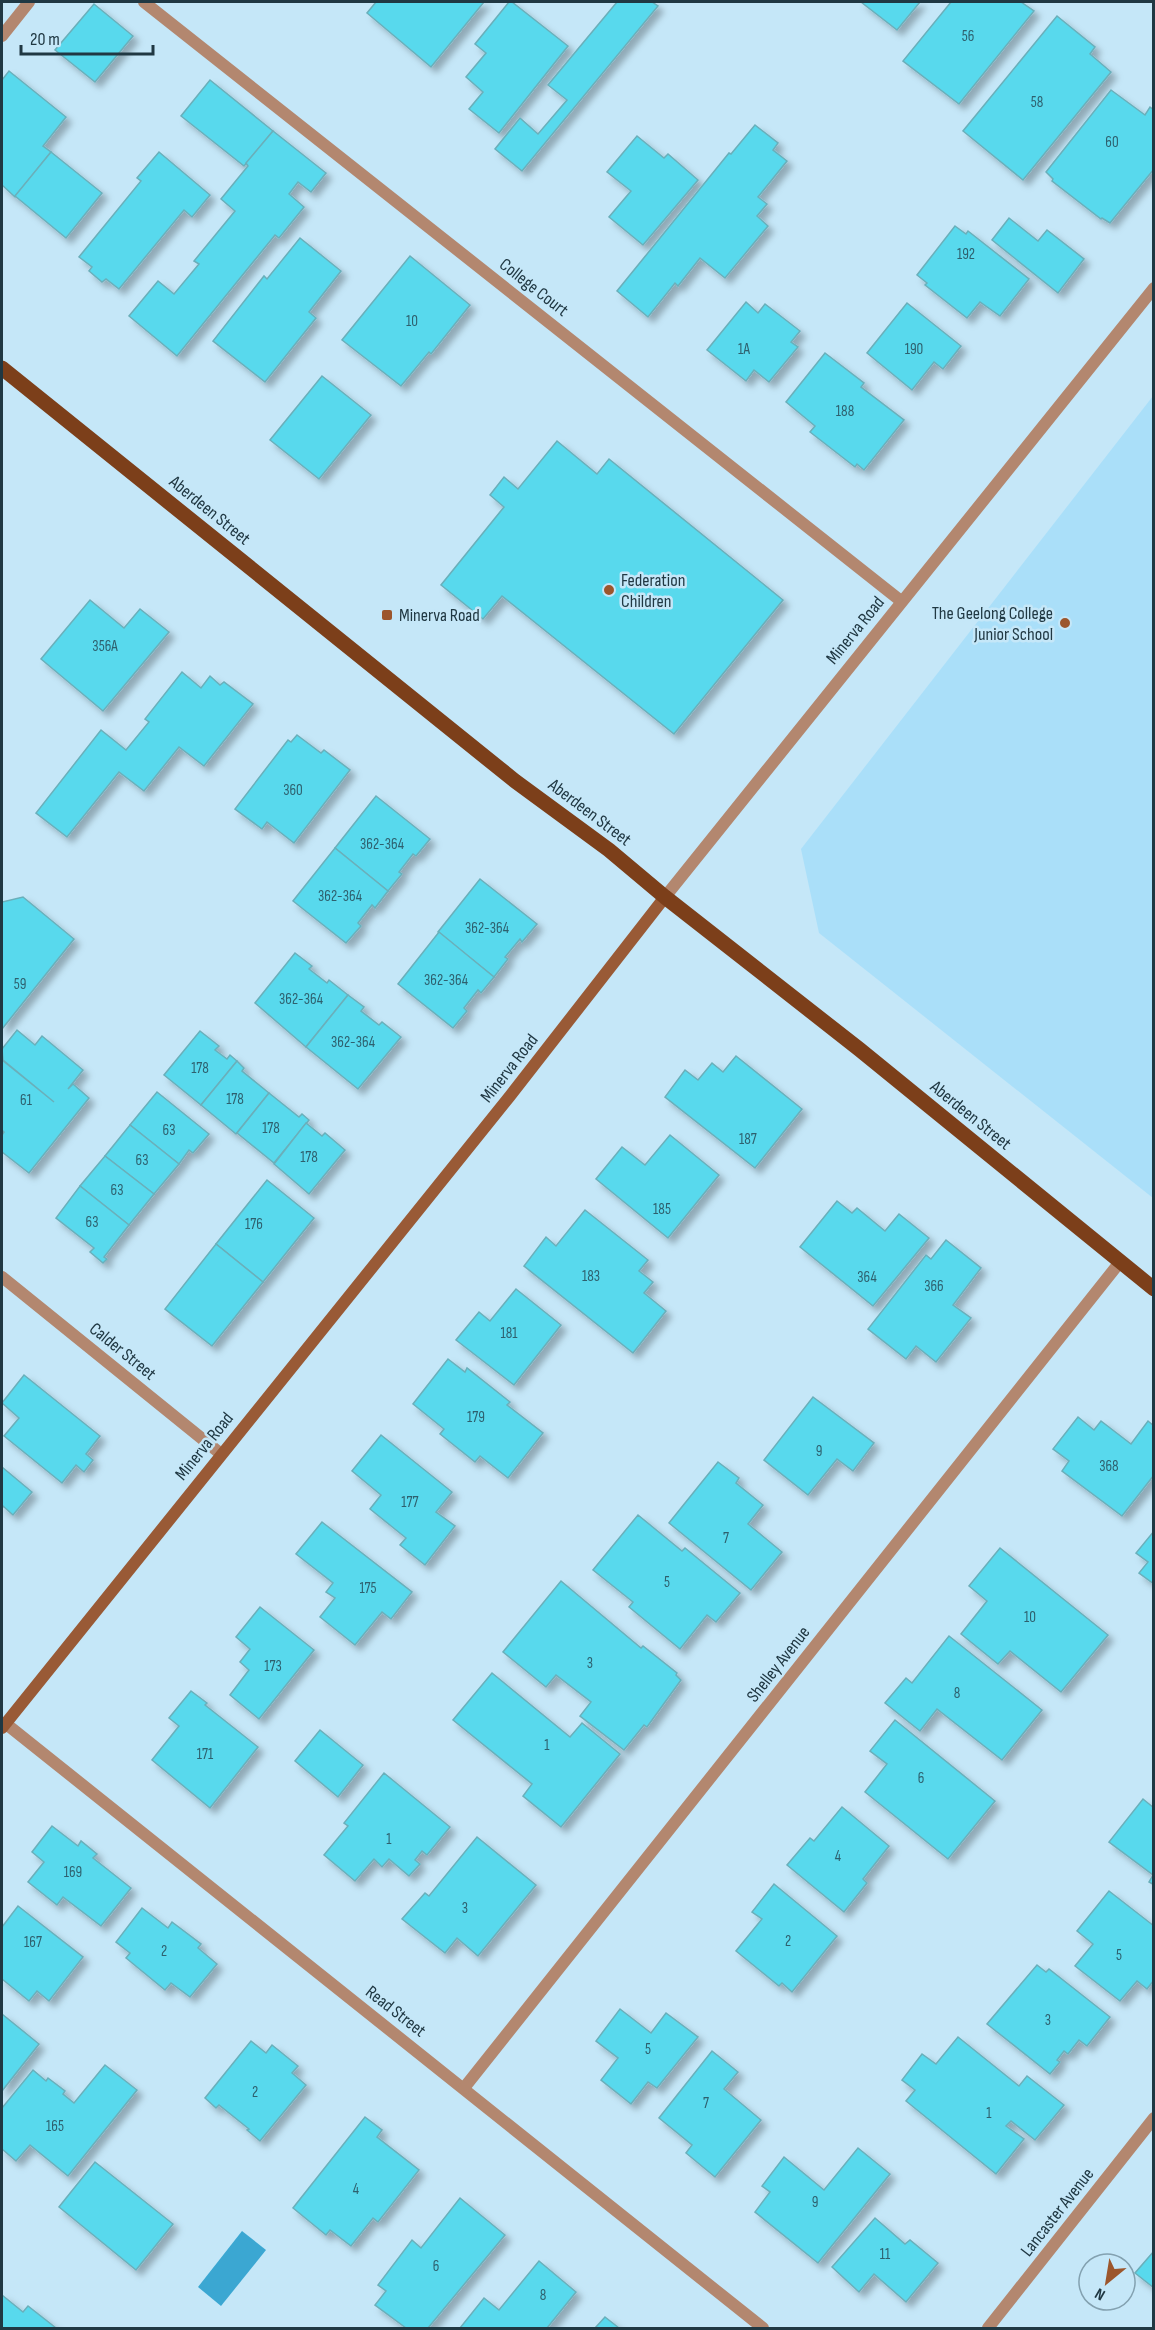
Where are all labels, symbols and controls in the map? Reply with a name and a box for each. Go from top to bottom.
scale bar [21,18,153,56]
house number: 56 [962,27,974,46]
text: 20 m [30,29,60,50]
house number: 58 [1031,93,1043,112]
house number: 60 [1105,133,1119,152]
house number: 192 [957,245,975,264]
street label: College Court [495,254,573,321]
house number: 10 [406,312,418,331]
house number: 1A [738,340,751,359]
house number: 190 [905,340,923,359]
house number: 188 [836,402,854,421]
street label: Aberdeen Street [164,471,255,550]
place label: Federation Children [621,570,685,612]
marker: Federation Children [602,583,616,597]
street label: Minerva Road [822,592,889,668]
place label: The Geelong College Junior School [932,603,1053,645]
place label: Minerva Road [399,605,480,626]
marker: Minerva Road [380,608,394,622]
marker: The Geelong College Junior School [1058,616,1072,630]
house number: 356A [92,637,118,656]
street label: Aberdeen Street [543,774,636,851]
house number: 360 [283,781,303,800]
house number: 362-364 [360,835,404,854]
house number: 362-364 [318,887,362,906]
house number: 362-364 [465,919,509,938]
house number: 362-364 [424,971,468,990]
house number: 59 [14,975,26,994]
house number: 362-364 [279,990,323,1009]
street label: Minerva Road [476,1030,543,1107]
house number: 362-364 [331,1033,375,1052]
house number: 178 [191,1059,209,1078]
street label: Aberdeen Street [925,1076,1016,1155]
house number: 178 [226,1090,244,1109]
house number: 61 [20,1091,33,1110]
house number: 178 [262,1119,280,1138]
house number: 63 [163,1121,175,1140]
house number: 187 [739,1130,757,1149]
house number: 178 [300,1148,318,1167]
house number: 63 [136,1151,148,1170]
house number: 63 [111,1181,123,1200]
house number: 185 [653,1200,671,1219]
house number: 63 [86,1213,98,1232]
house number: 176 [245,1215,263,1234]
house number: 183 [582,1267,600,1286]
house number: 364 [857,1268,877,1287]
house number: 366 [924,1277,944,1296]
street label: Calder Street [85,1318,161,1385]
house number: 181 [500,1324,518,1343]
street label: Minerva Road [171,1408,238,1484]
house number: 179 [467,1408,485,1427]
house number: 9 [816,1442,822,1461]
house number: 368 [1099,1457,1119,1476]
house number: 177 [401,1493,419,1512]
house number: 7 [723,1529,729,1548]
house number: 5 [664,1573,670,1592]
house number: 175 [359,1579,377,1598]
house number: 10 [1024,1608,1036,1627]
street label: Shelley Avenue [742,1622,814,1706]
house number: 3 [587,1654,593,1673]
house number: 173 [264,1657,282,1676]
house number: 8 [954,1684,960,1703]
house number: 1 [544,1736,550,1755]
house number: 171 [197,1745,214,1764]
house number: 6 [918,1769,924,1788]
house number: 1 [386,1830,392,1849]
house number: 4 [835,1847,841,1866]
house number: 169 [64,1863,82,1882]
house number: 3 [462,1899,468,1918]
house number: 2 [785,1932,791,1951]
house number: 167 [24,1933,42,1952]
house number: 2 [161,1942,167,1961]
house number: 5 [1116,1946,1122,1965]
street label: Read Street [361,1981,430,2042]
house number: 3 [1045,2011,1051,2030]
house number: 5 [645,2040,651,2059]
house number: 2 [252,2083,258,2102]
house number: 7 [703,2094,709,2113]
house number: 1 [986,2104,992,2123]
house number: 165 [46,2117,64,2136]
street label: Lancaster Avenue [1016,2164,1098,2261]
house number: 4 [353,2180,359,2199]
house number: 9 [812,2193,818,2212]
house number: 11 [880,2245,891,2264]
north arrow [1077,2252,1137,2312]
house number: 6 [433,2257,439,2276]
text: N [1092,2283,1109,2304]
house number: 8 [540,2286,546,2305]

